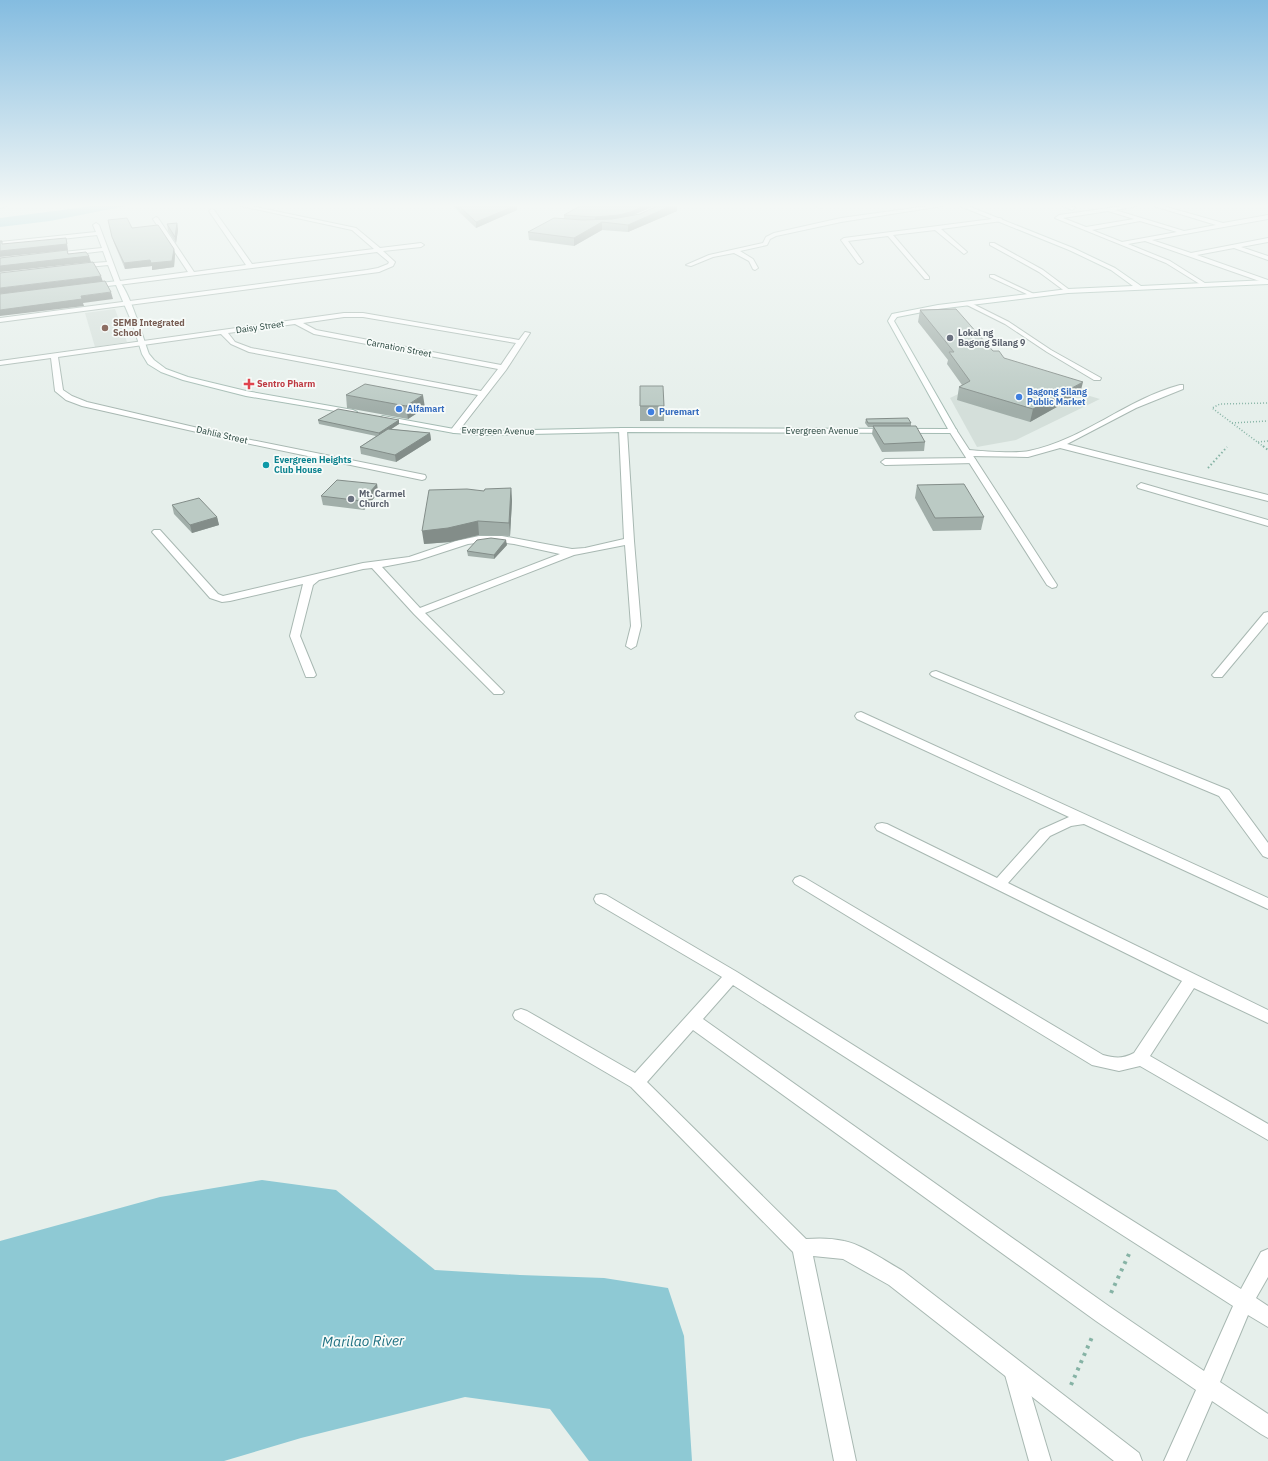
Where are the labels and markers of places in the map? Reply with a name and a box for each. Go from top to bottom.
place label: SEMB Integrated School [113,317,185,338]
marker: SEMB Integrated School [100,323,110,333]
place label: Lokal ng Bagong Silang 9 [958,327,1026,348]
marker: Lokal ng Bagong Silang 9 [945,333,955,343]
place label: Sentro Pharm [257,378,315,389]
marker: Sentro Pharm [244,379,254,389]
place label: Bagong Silang Public Market [1027,386,1087,407]
marker: Bagong Silang Public Market [1014,392,1024,402]
place label: Alfamart [407,403,445,414]
marker: Alfamart [394,404,404,414]
place label: Puremart [659,406,700,417]
marker: Puremart [646,407,656,417]
place label: Evergreen Heights Club House [274,454,352,475]
marker: Evergreen Heights Club House [261,460,271,470]
place label: Mt. Carmel Church [359,488,405,509]
marker: Mt. Carmel Church [346,494,356,504]

